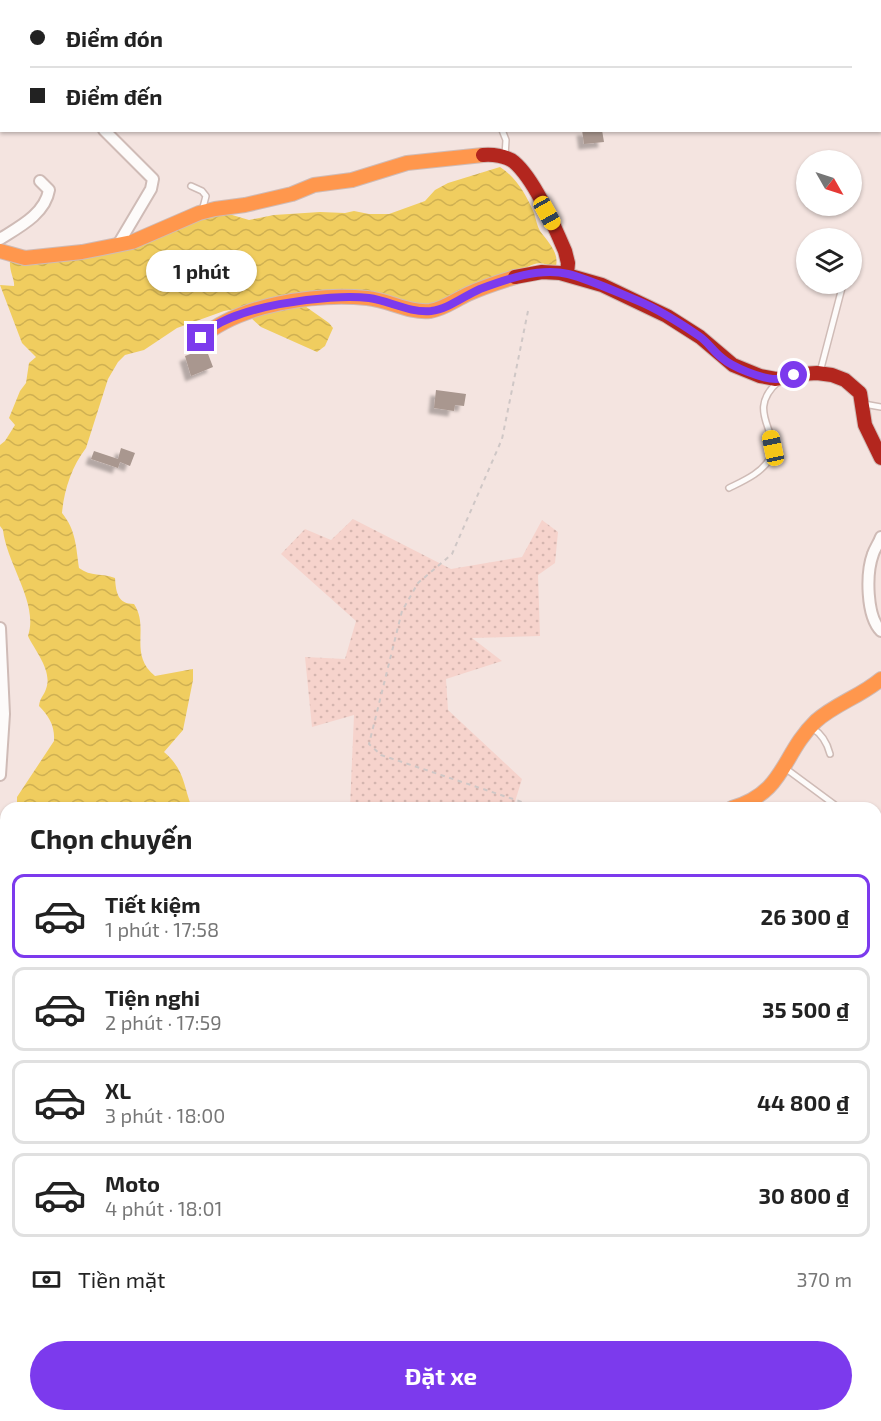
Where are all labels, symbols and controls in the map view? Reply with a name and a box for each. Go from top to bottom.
text: Điểm đón [66,25,163,51]
text: Điểm đến [66,83,162,109]
north arrow [796,150,862,216]
map controls [796,150,862,294]
car [530,193,564,233]
button: layers [796,228,862,294]
callout: 1 phút [146,251,256,293]
text: 1 phút [173,259,230,283]
route end [187,324,214,351]
route start [780,361,807,388]
car [760,429,786,467]
text: Chọn chuyến [30,822,193,854]
icon: car [33,889,87,943]
text: Tiết kiệm [105,891,201,917]
text: 26 300 ₫ [760,903,849,929]
text: 1 phút · 17:58 [105,917,219,941]
icon: car [33,982,87,1036]
text: Tiện nghi [105,984,200,1010]
text: 35 500 ₫ [762,996,849,1022]
text: 2 phút · 17:59 [105,1010,222,1034]
icon: car [33,1075,87,1129]
text: XL [105,1077,131,1103]
text: 44 800 ₫ [757,1089,849,1115]
text: 3 phút · 18:00 [105,1103,225,1127]
icon: car [33,1168,87,1222]
text: Moto [105,1170,160,1196]
text: 30 800 ₫ [759,1182,849,1208]
text: 4 phút · 18:01 [105,1196,222,1220]
icon: cash [30,1263,63,1296]
text: Tiền mặt [78,1266,165,1292]
text: 370 m [797,1267,852,1291]
button: Đặt xe [30,1341,852,1410]

